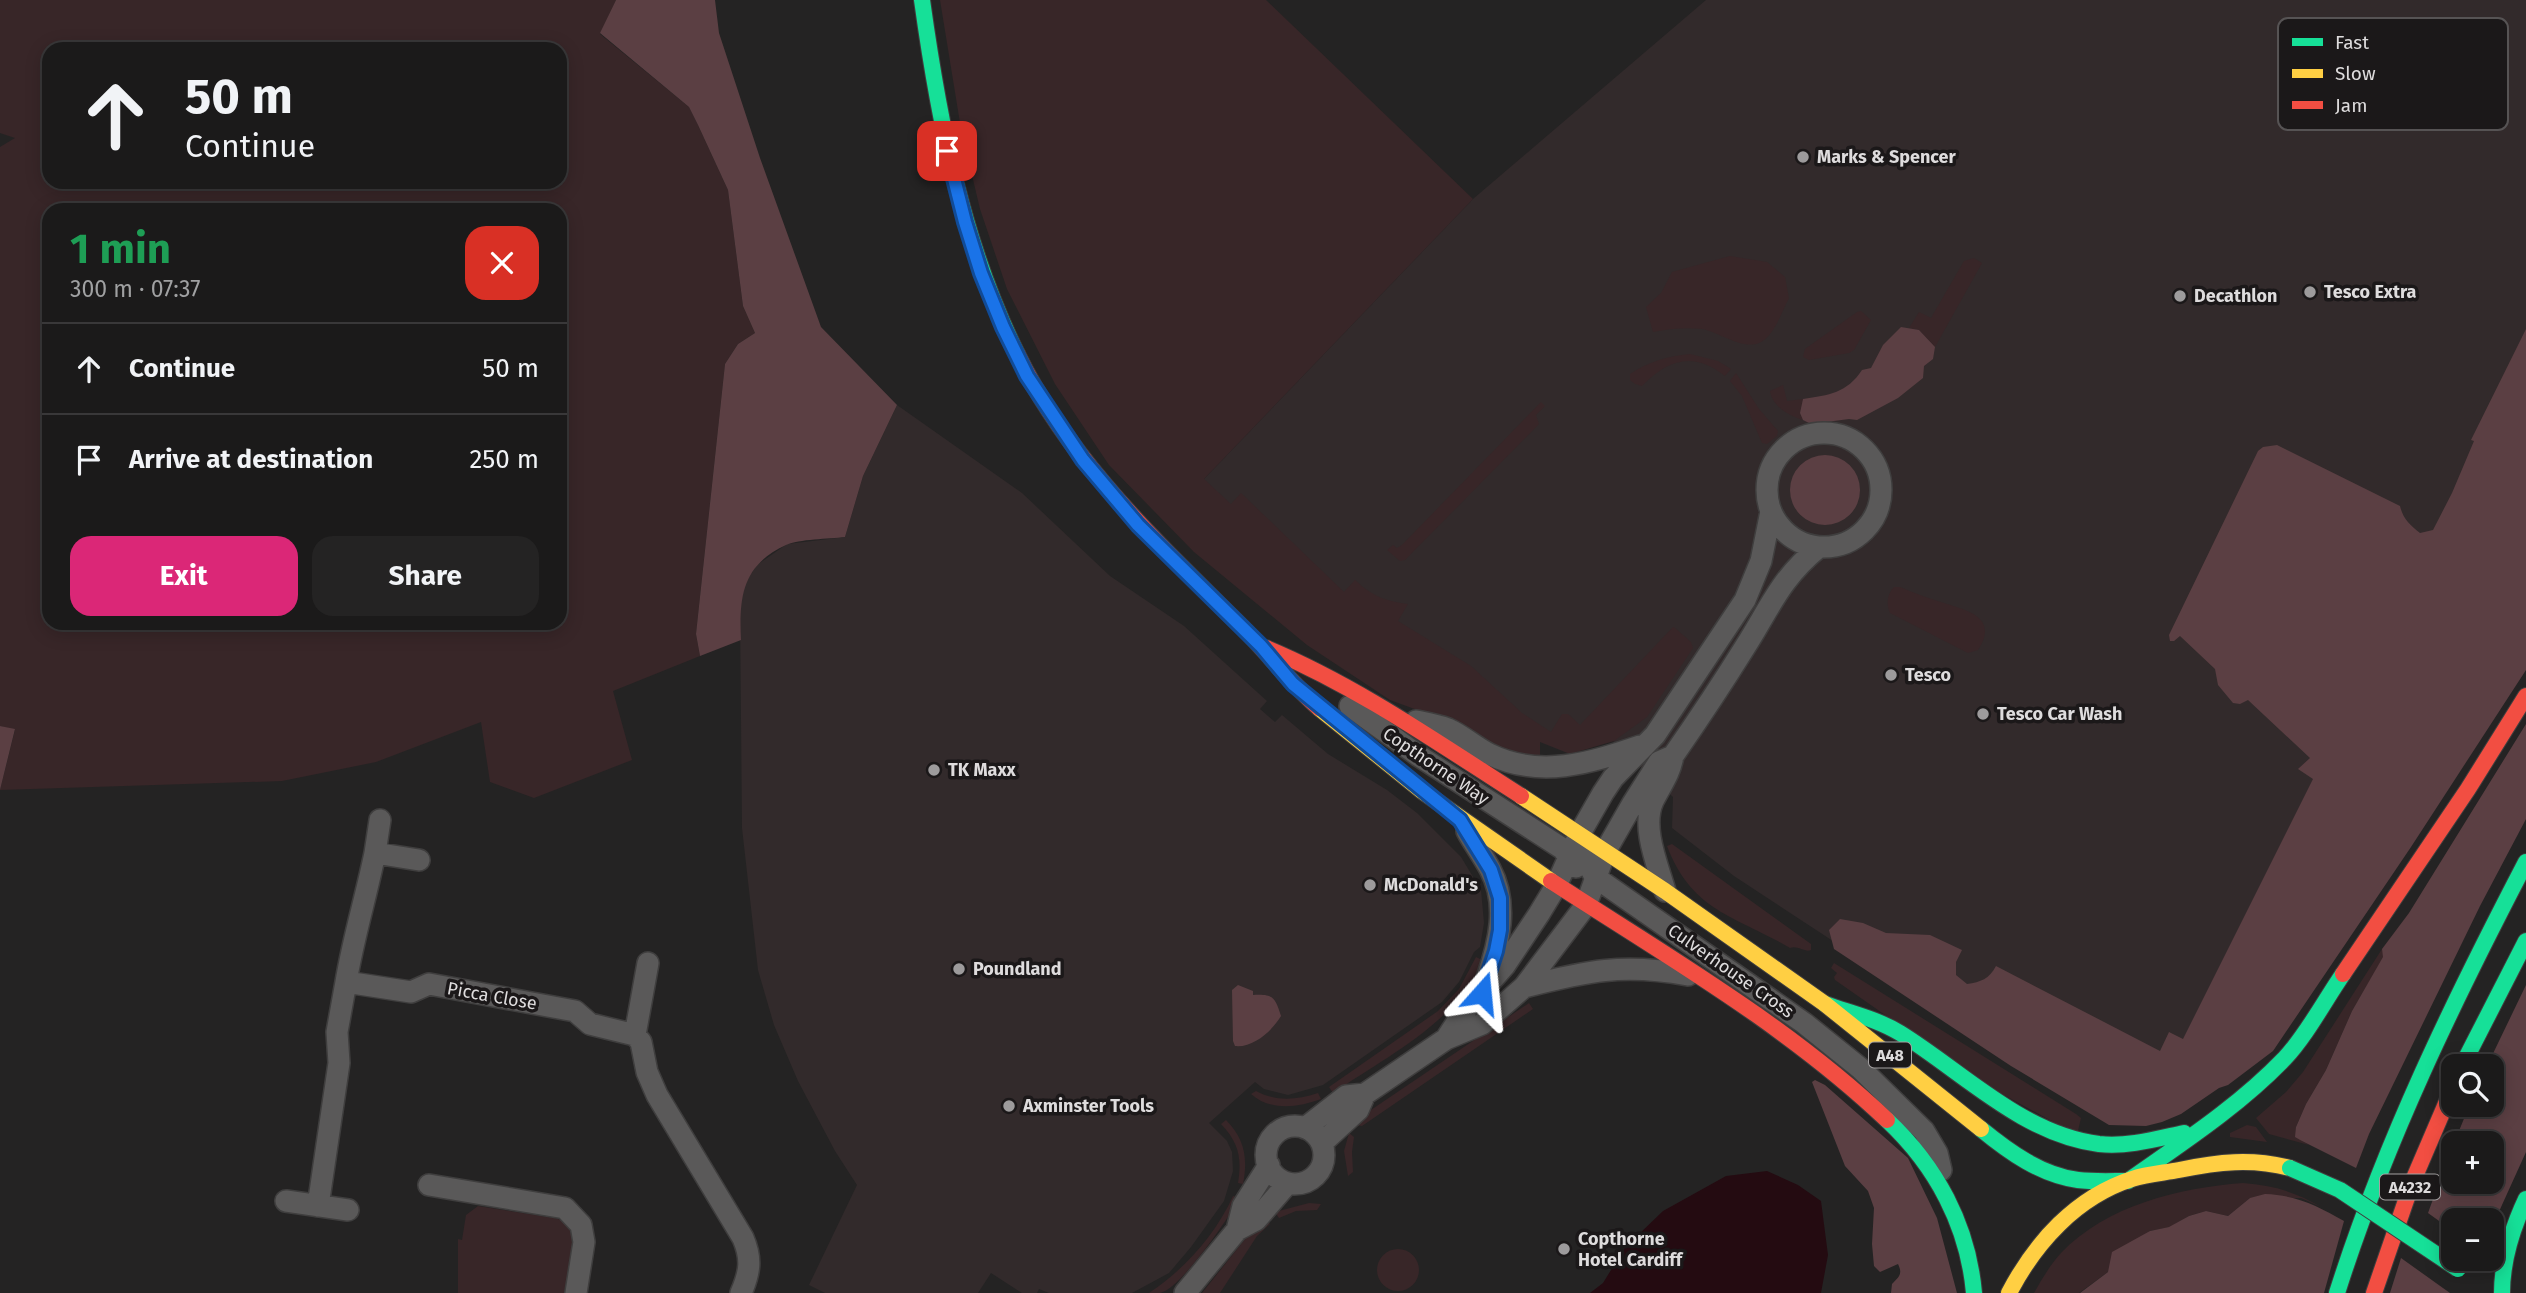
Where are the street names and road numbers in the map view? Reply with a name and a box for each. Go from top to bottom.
street label: Copthorne Way [1379,722,1493,810]
street label: Culverhouse Cross [1664,919,1798,1023]
street label: Picca Close [445,977,539,1015]
road number: A48 [1869,1042,1911,1068]
road number: A4232 [2380,1175,2440,1200]

